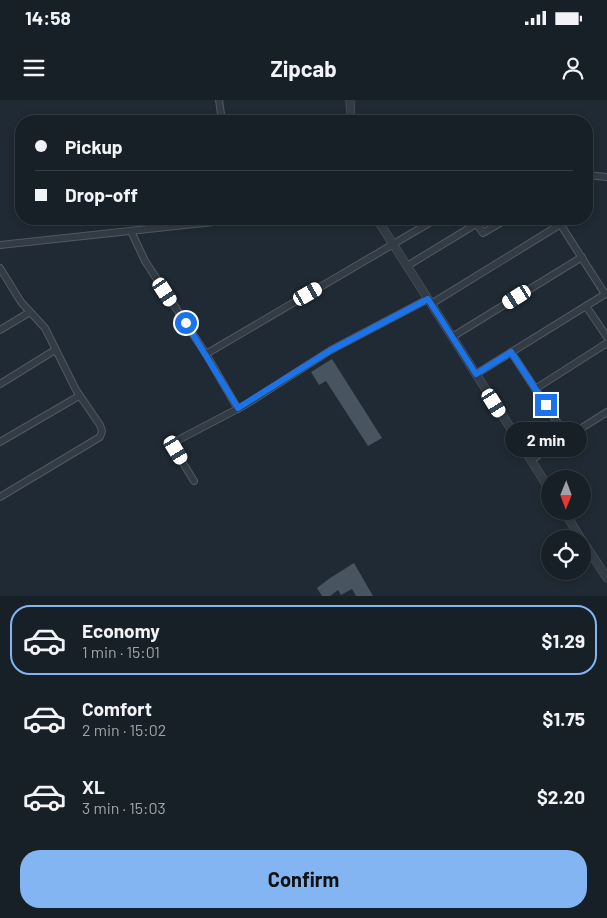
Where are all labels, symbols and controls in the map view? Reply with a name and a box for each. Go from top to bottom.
text: 14:58 [25,6,71,29]
icon: menu [20,54,48,82]
icon: person [559,54,587,82]
text: Zipcab [270,55,337,81]
text: Pickup [65,135,123,158]
text: Drop-off [65,183,138,206]
car [150,275,179,309]
car [291,280,324,308]
car [500,283,533,311]
route start [175,312,197,334]
car [479,386,508,420]
route end [535,394,557,416]
callout: 2 min [505,422,587,458]
text: 2 min [527,430,565,449]
car [161,433,190,467]
north arrow [541,470,591,520]
map controls [541,470,591,580]
button: locate [541,530,591,580]
icon: car [22,618,67,663]
text: Economy [82,619,160,642]
text: $1.29 [542,629,585,652]
text: 1 min · 15:01 [82,642,160,661]
icon: car [22,696,67,741]
text: Comfort [82,697,152,720]
text: $1.75 [543,707,585,730]
text: 2 min · 15:02 [82,720,166,739]
icon: car [22,774,67,819]
text: XL [82,775,105,798]
text: $2.20 [537,785,585,808]
text: 3 min · 15:03 [82,798,166,817]
button: Confirm [20,850,587,908]

